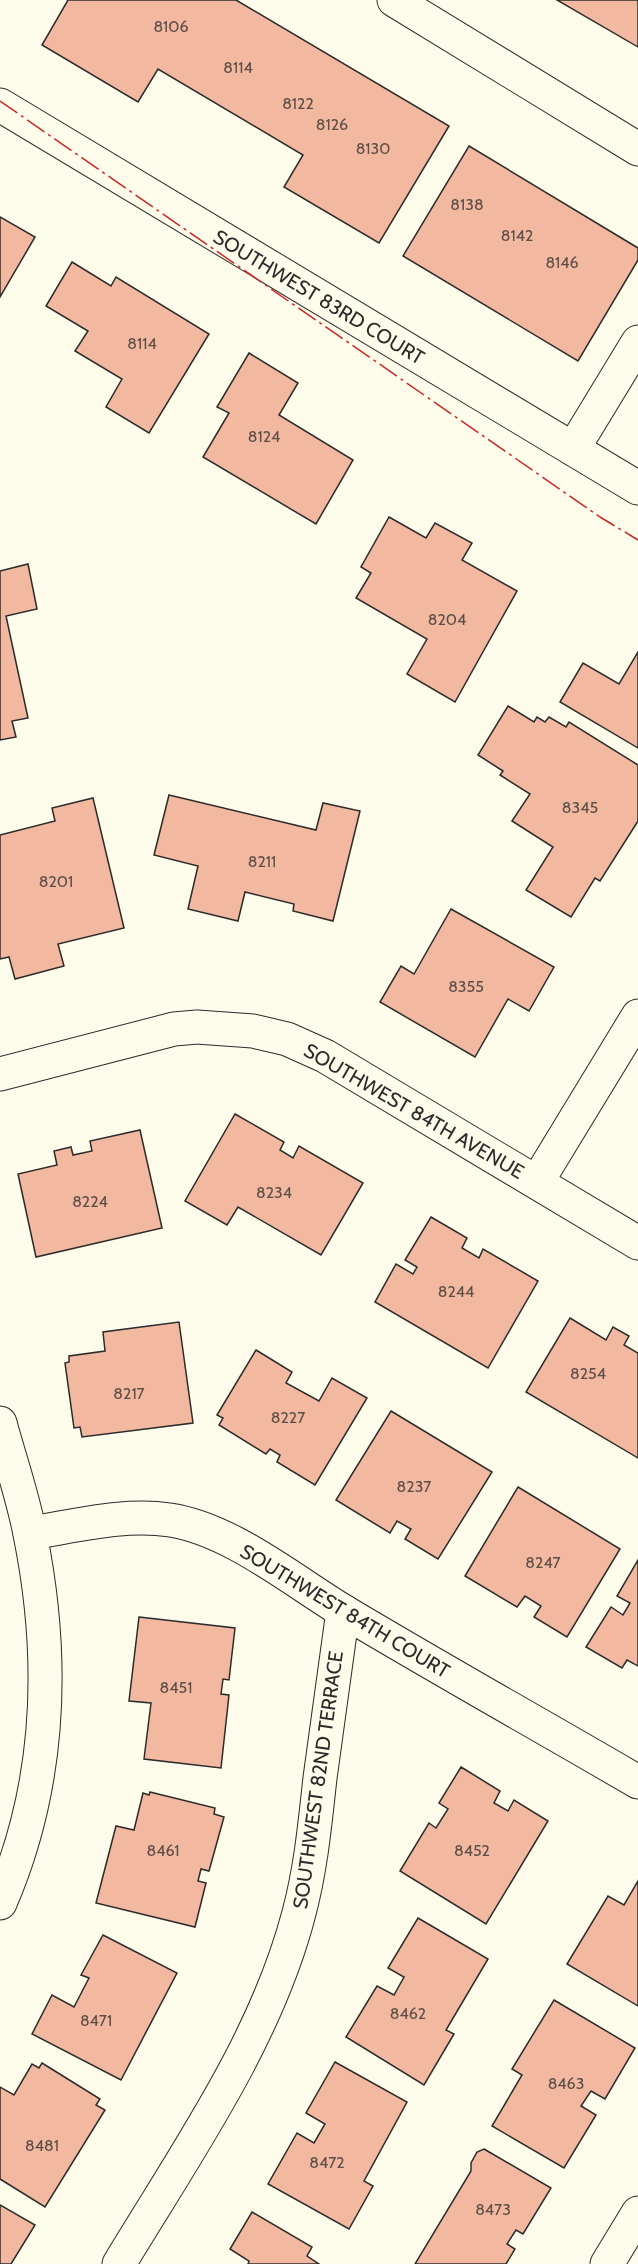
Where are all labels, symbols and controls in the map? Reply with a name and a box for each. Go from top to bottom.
house number: 8106 [153,17,189,36]
house number: 8114 [223,58,253,77]
house number: 8122 [282,94,314,113]
house number: 8126 [316,115,348,134]
house number: 8130 [356,139,390,158]
house number: 8138 [450,195,484,214]
street label: SOUTHWEST 83RD COURT [209,224,429,370]
house number: 8142 [501,226,533,245]
house number: 8146 [545,253,579,272]
house number: 8114 [127,334,157,353]
house number: 8124 [248,427,280,446]
house number: 8204 [428,610,466,629]
house number: 8345 [562,798,598,817]
house number: 8211 [248,852,276,871]
house number: 8201 [39,872,73,891]
house number: 8355 [448,977,484,996]
street label: SOUTHWEST 84TH AVENUE [300,1038,528,1184]
house number: 8234 [256,1183,292,1202]
house number: 8224 [72,1192,108,1211]
house number: 8244 [438,1282,474,1301]
house number: 8254 [570,1364,606,1383]
house number: 8217 [113,1384,145,1403]
house number: 8227 [271,1408,305,1427]
house number: 8237 [397,1477,431,1496]
street label: SOUTHWEST 84TH COURT [236,1539,454,1683]
house number: 8247 [525,1553,561,1572]
street label: SOUTHWEST 82ND TERRACE [288,1649,348,1911]
house number: 8451 [160,1678,192,1697]
house number: 8461 [146,1841,180,1860]
house number: 8452 [454,1841,490,1860]
house number: 8462 [390,2004,426,2023]
house number: 8471 [80,2011,112,2030]
house number: 8463 [548,2074,584,2093]
house number: 8481 [25,2136,59,2155]
house number: 8472 [309,2153,345,2172]
house number: 8473 [475,2200,511,2219]

